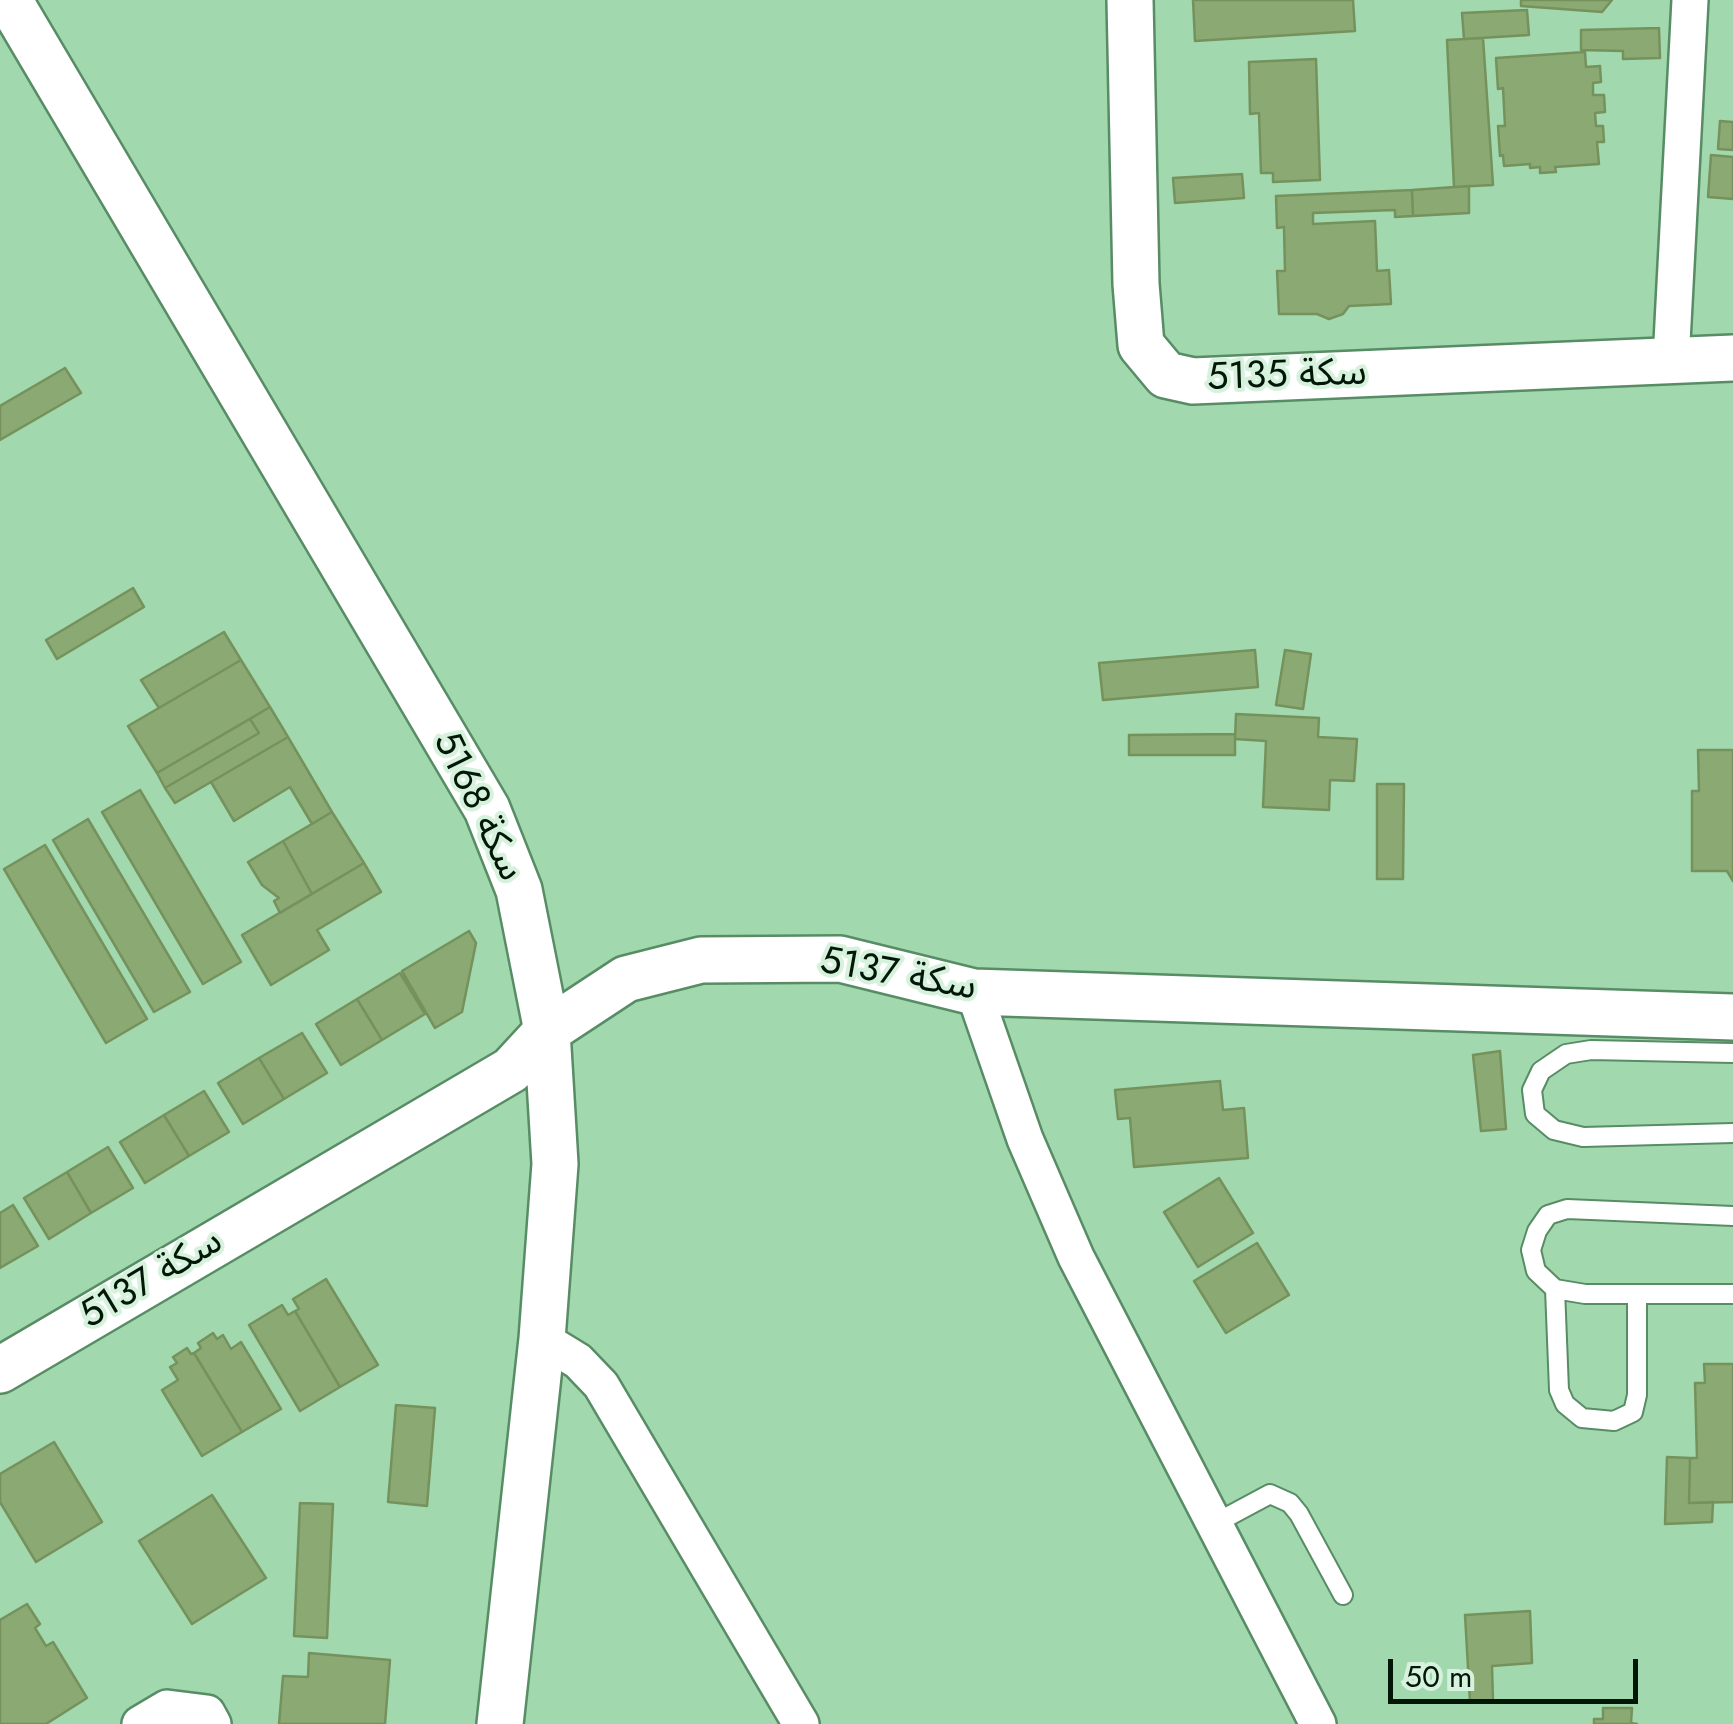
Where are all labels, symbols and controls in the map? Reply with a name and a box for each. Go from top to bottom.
street label: سكة 5135 [1206,351,1368,403]
street label: سكة 5168 [421,725,533,889]
street label: سكة 5137 [816,940,980,1012]
street label: سكة 5137 [73,1220,231,1340]
scale bar [1393,1639,1643,1701]
text: 50 m [1405,1655,1472,1698]

